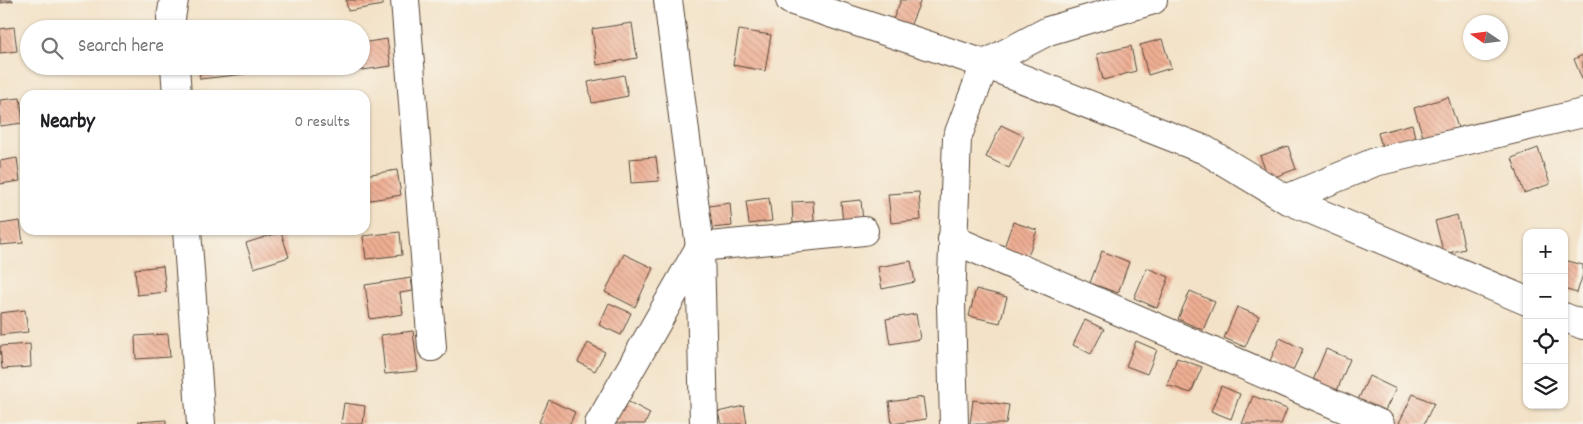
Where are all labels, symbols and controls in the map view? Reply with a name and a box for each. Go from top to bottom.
north arrow [1463,15,1508,60]
search box [20,20,370,75]
icon: search [38,34,66,62]
text: Search here [78,34,164,61]
text: Nearby [40,108,95,138]
text: 0 results [295,111,350,134]
map controls [1523,229,1568,409]
button: + [1523,229,1568,274]
button: − [1523,274,1568,319]
button: locate [1523,319,1568,364]
button: layers [1523,364,1568,409]

